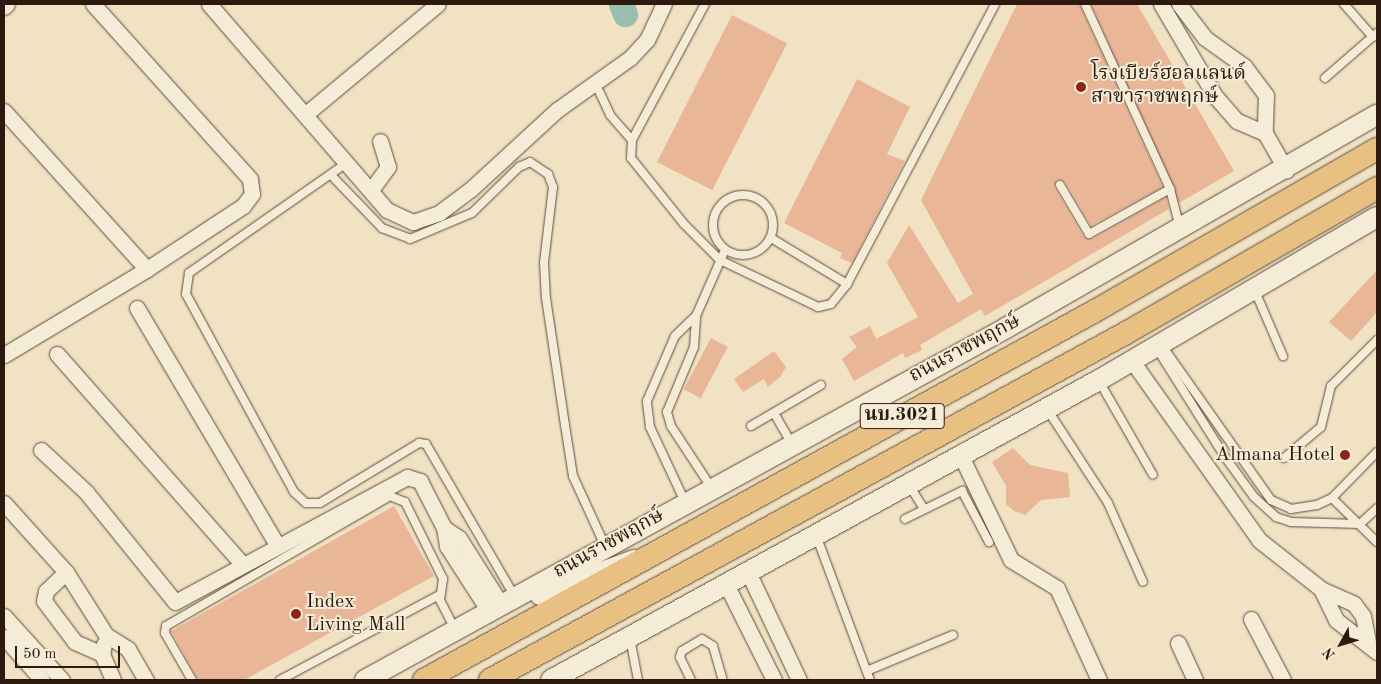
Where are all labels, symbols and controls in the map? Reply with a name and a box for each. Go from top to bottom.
place label: โรงเบียร์ฮอลแลนด์ สาขาราชพฤกษ์ [1091,63,1246,110]
marker: โรงเบียร์ฮอลแลนด์ สาขาราชพฤกษ์ [1075,81,1087,93]
street label: ถนนราชพฤกษ์ [905,310,1025,388]
road number: นบ.3021 [860,400,944,432]
place label: Almana Hotel [1215,443,1335,467]
marker: Almana Hotel [1339,449,1351,461]
street label: ถนนราชพฤกษ์ [550,504,668,584]
place label: Index Living Mall [306,590,405,637]
marker: Index Living Mall [290,608,302,620]
north arrow [1316,619,1366,669]
scale bar [18,636,122,668]
text: N [1321,645,1338,662]
text: 50 m [23,647,57,662]

